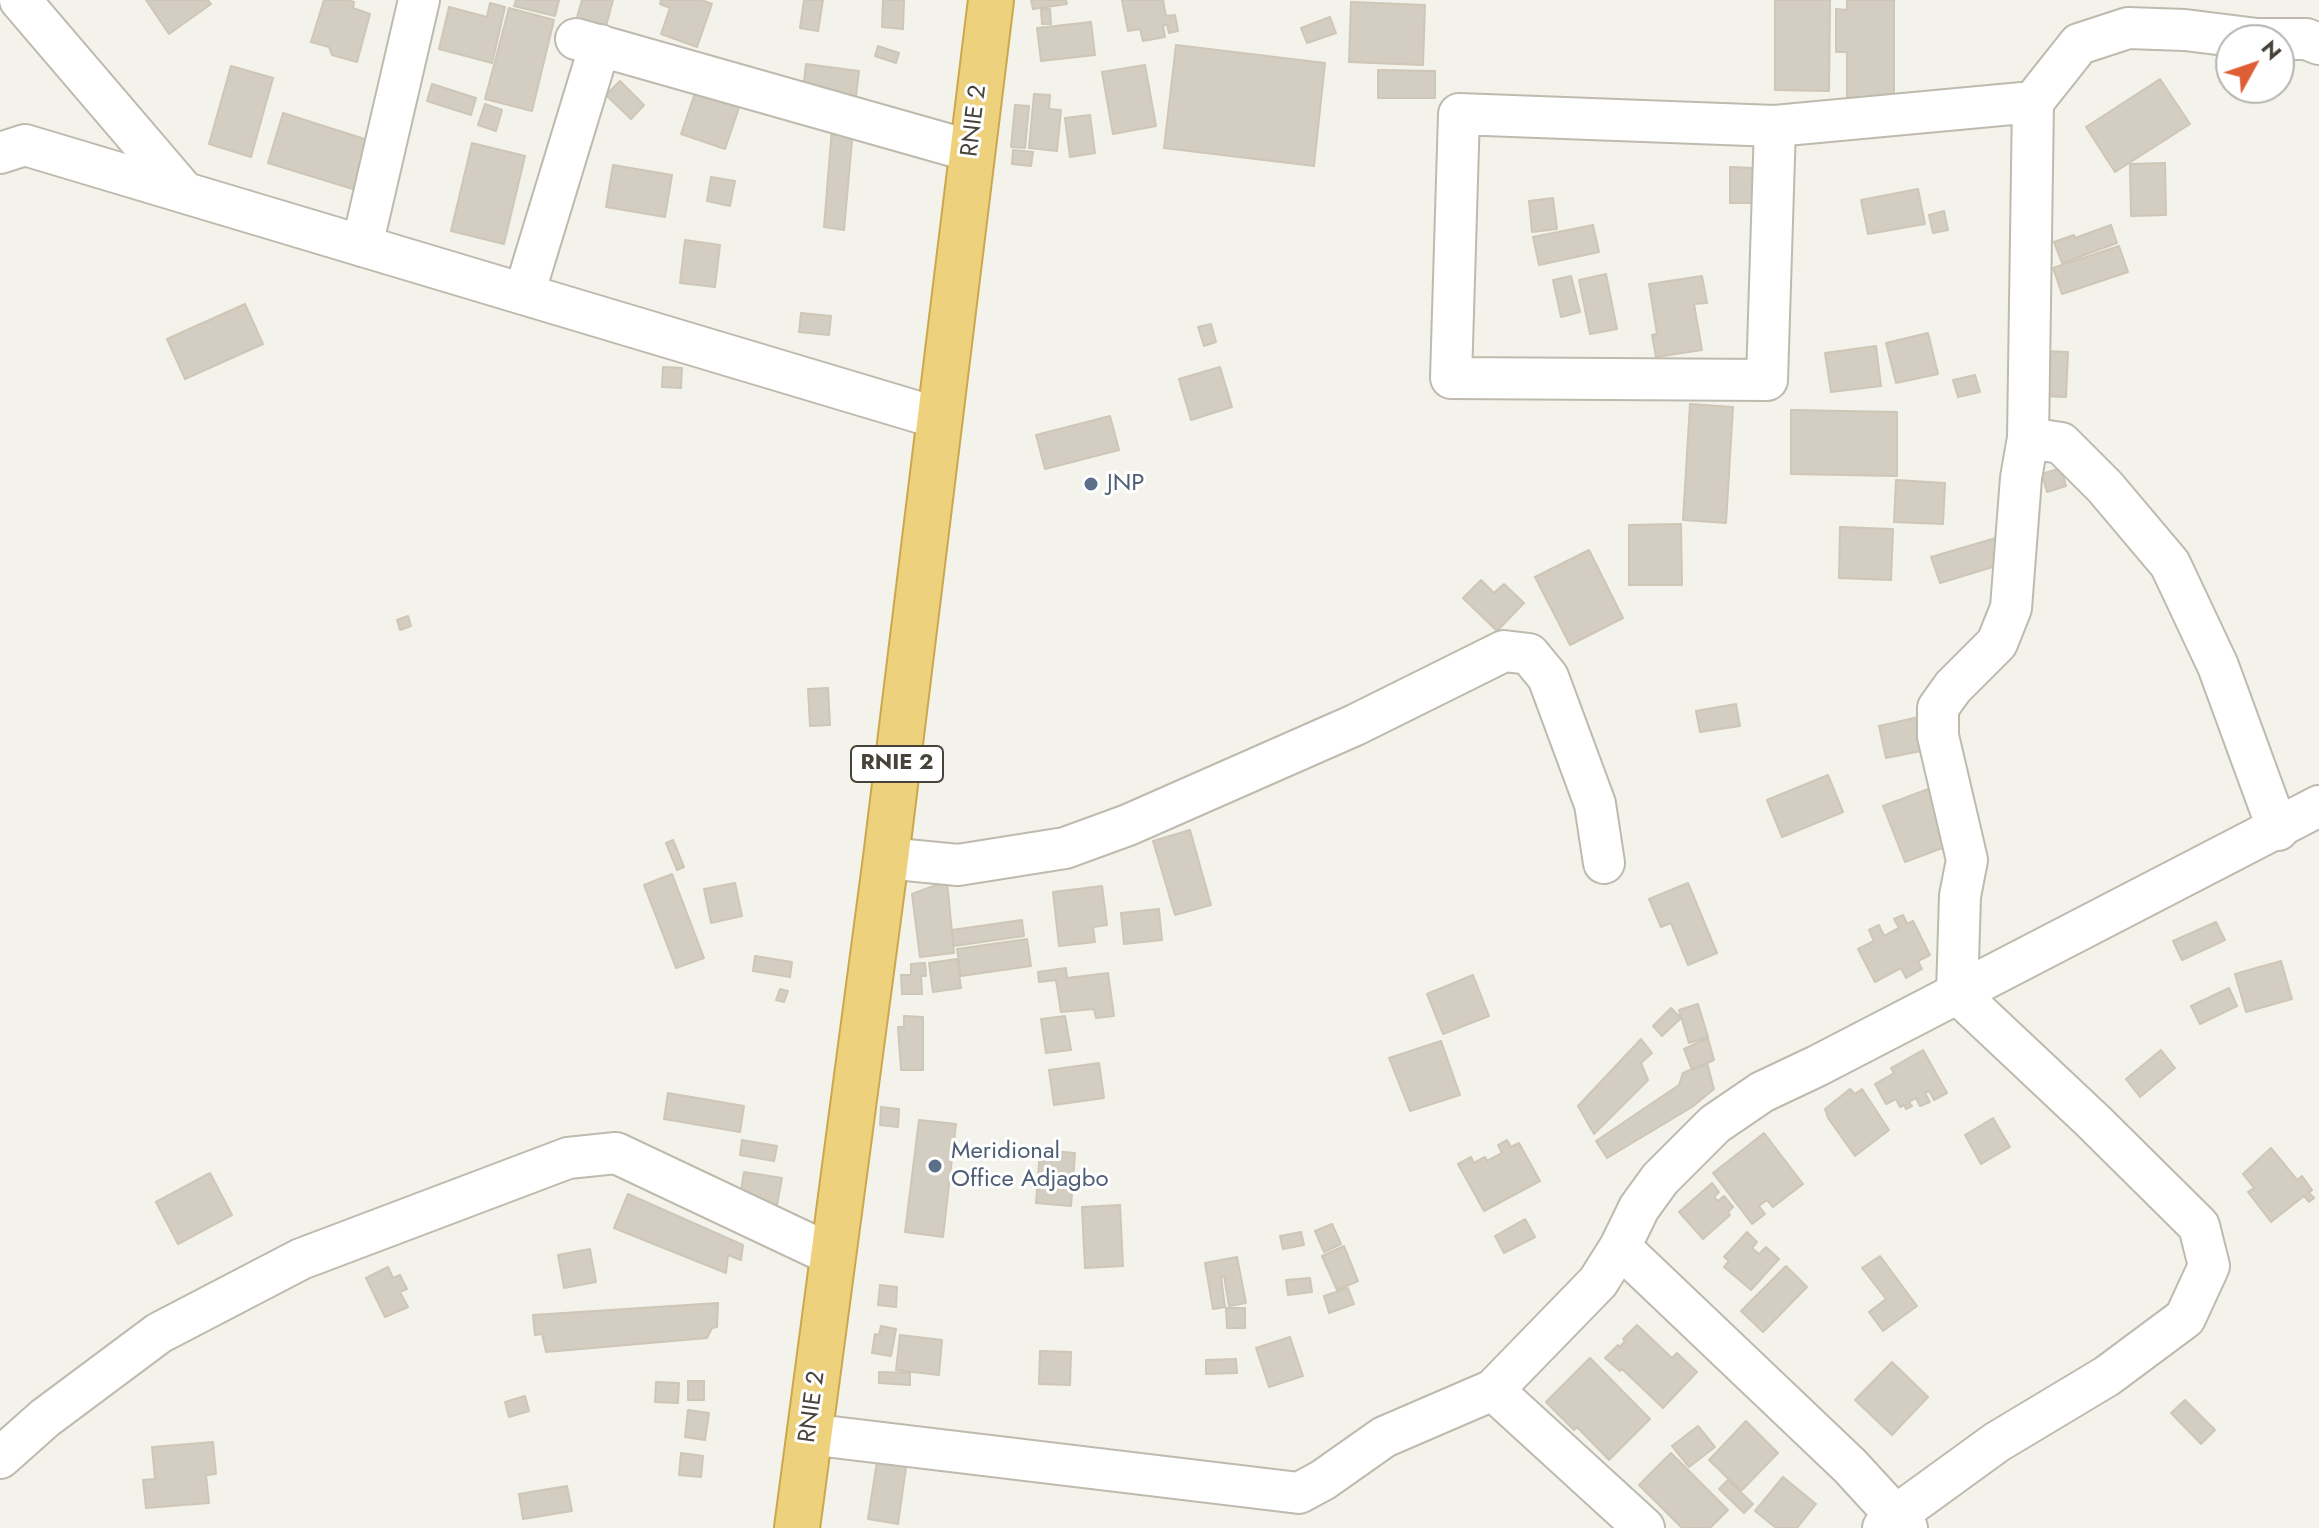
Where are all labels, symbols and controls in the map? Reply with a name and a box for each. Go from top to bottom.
north arrow [2215,24,2295,104]
text: N [2254,33,2290,67]
street label: RNIE 2 [956,84,994,158]
place label: JNP [1107,470,1145,498]
marker: JNP [1082,475,1100,493]
road number: RNIE 2 [851,746,943,782]
place label: Meridional Office Adjagbo [951,1138,1108,1194]
marker: Meridional Office Adjagbo [926,1157,944,1175]
street label: RNIE 2 [794,1369,832,1445]

